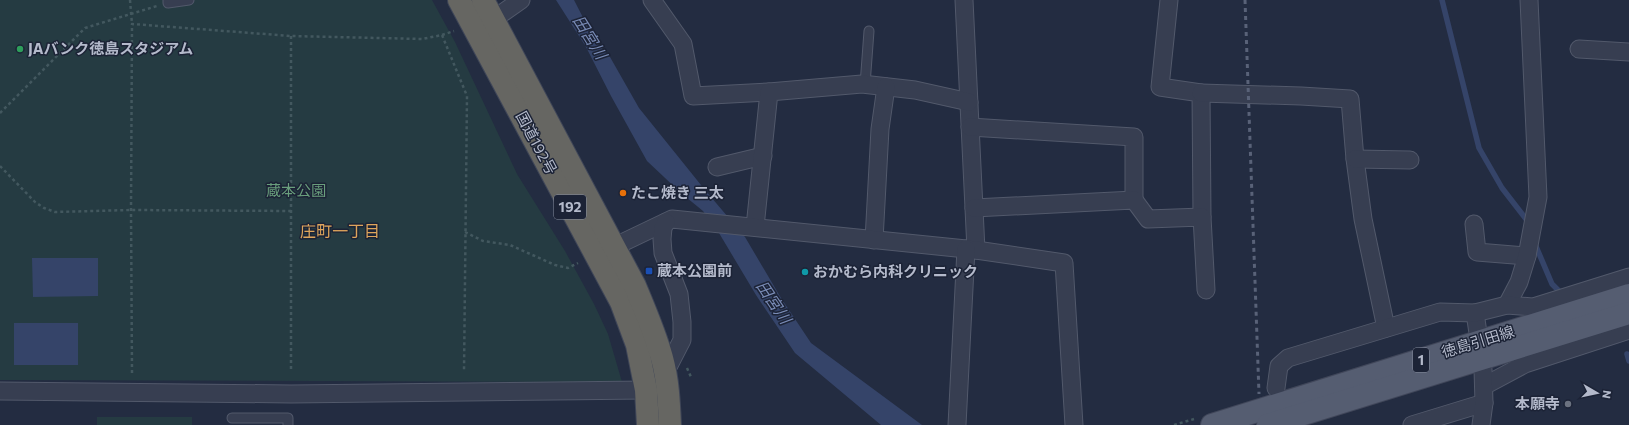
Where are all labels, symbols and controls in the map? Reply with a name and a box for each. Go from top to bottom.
water label: 田宮川 [570,11,612,64]
place label: JAバンク徳島スタジアム [28,39,193,57]
marker: JAバンク徳島スタジアム [15,44,25,54]
street label: 国道192号 [513,108,561,177]
park label: 蔵本公園 [266,181,326,199]
place label: たこ焼き 三太 [631,183,724,201]
marker: たこ焼き 三太 [618,188,628,198]
road number: 192 [554,195,586,219]
district label: 庄町一丁目 [300,221,380,240]
place label: 蔵本公園前 [657,261,732,279]
place label: おかむら内科クリニック [813,262,978,280]
marker: 蔵本公園前 [644,266,654,276]
marker: おかむら内科クリニック [800,267,810,277]
water label: 田宮川 [753,277,797,329]
street label: 徳島引田線 [1439,321,1516,361]
road number: 1 [1413,348,1429,372]
north arrow [1577,373,1617,413]
text: N [1600,390,1614,400]
place label: 本願寺 [1515,394,1560,412]
marker: 本願寺 [1563,399,1573,409]

